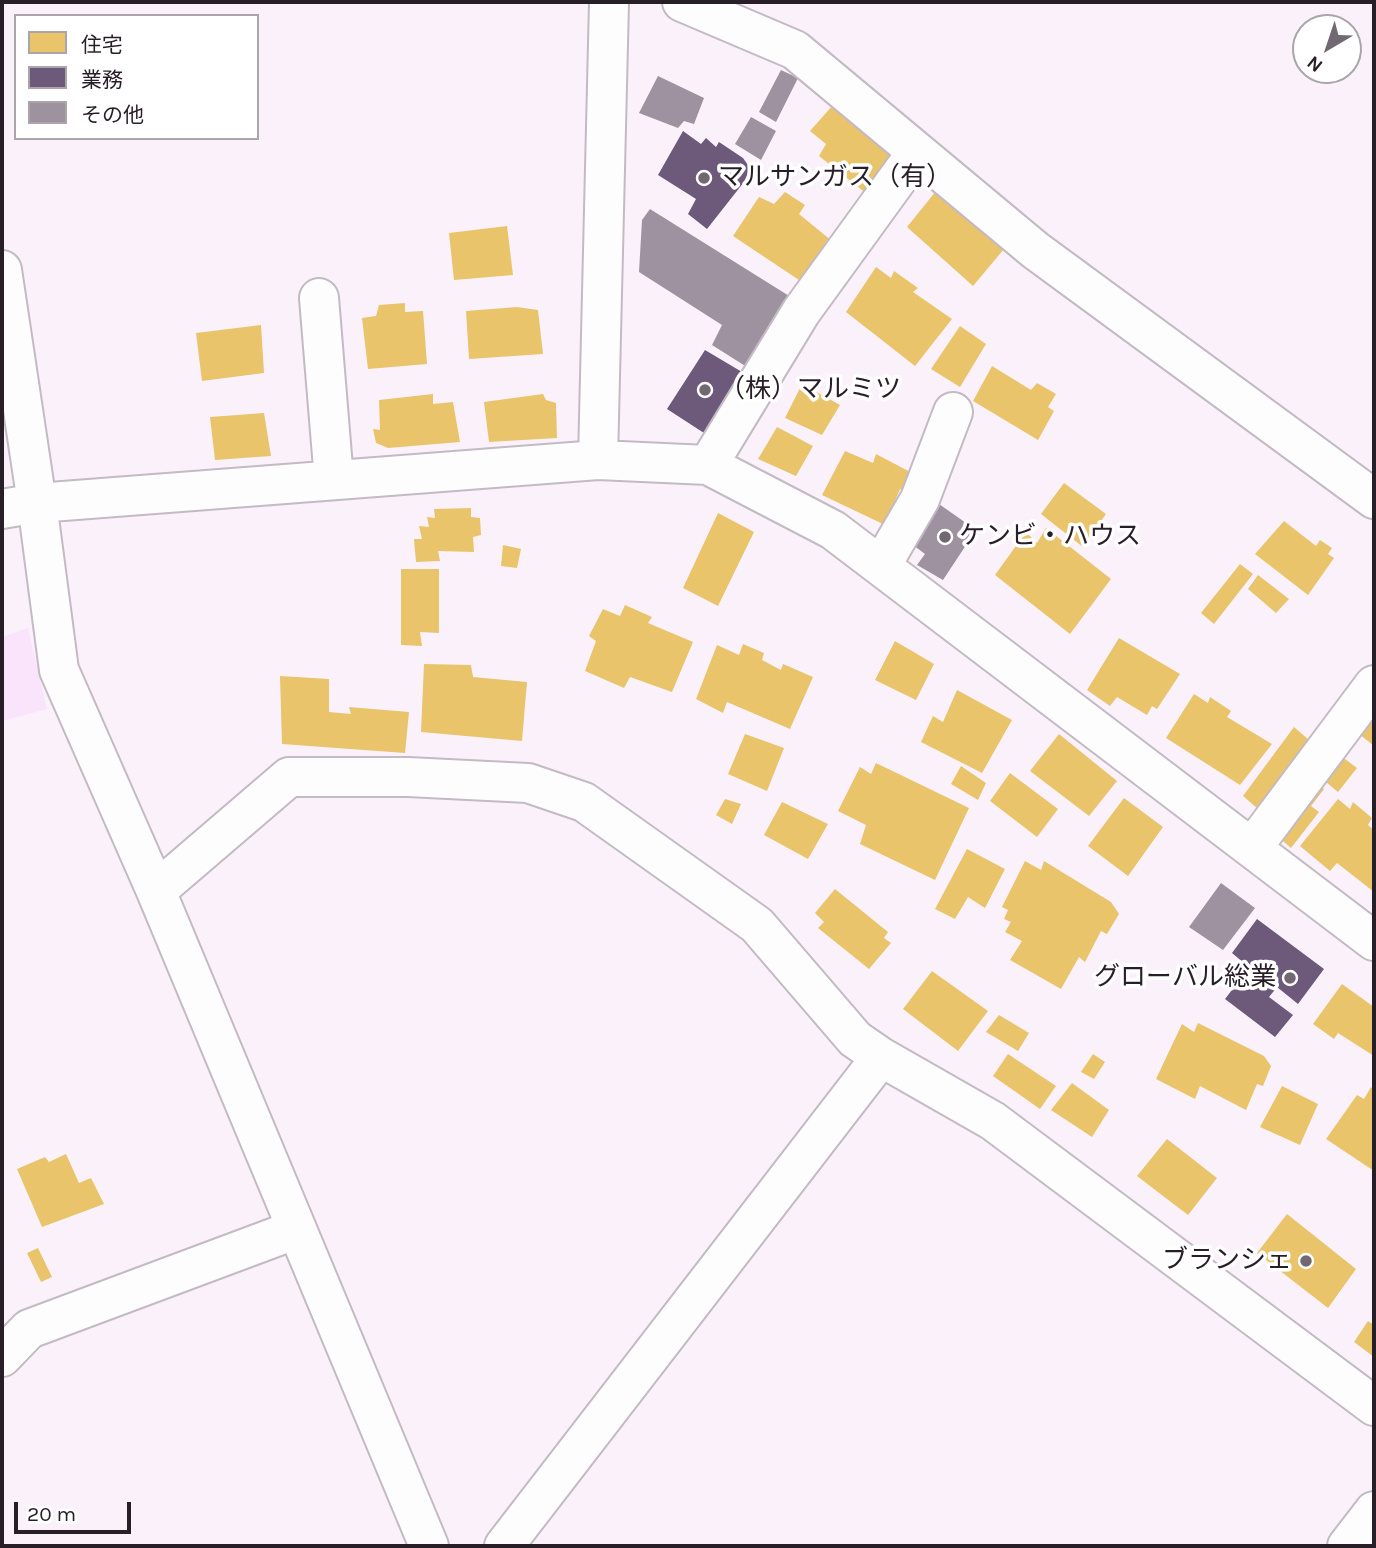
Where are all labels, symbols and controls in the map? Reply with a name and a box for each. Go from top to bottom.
legend [14,14,259,140]
north arrow [1292,14,1362,84]
text: 住宅 [81,33,123,57]
text: N [1303,51,1327,77]
text: 業務 [81,68,123,92]
text: その他 [81,103,144,127]
place label: マルサンガス（有） [718,162,952,194]
marker: マルサンガス（有） [696,170,712,186]
place label: （株）マルミツ [719,374,901,406]
marker: （株）マルミツ [697,382,713,398]
place label: ケンビ・ハウス [959,521,1141,553]
marker: ケンビ・ハウス [937,529,953,545]
place label: グローバル総業 [1094,962,1276,994]
marker: グローバル総業 [1282,970,1298,986]
place label: ブランシェ [1162,1245,1292,1277]
marker: ブランシェ [1298,1253,1314,1269]
scale bar [18,1488,135,1532]
text: 20 m [27,1502,76,1526]

